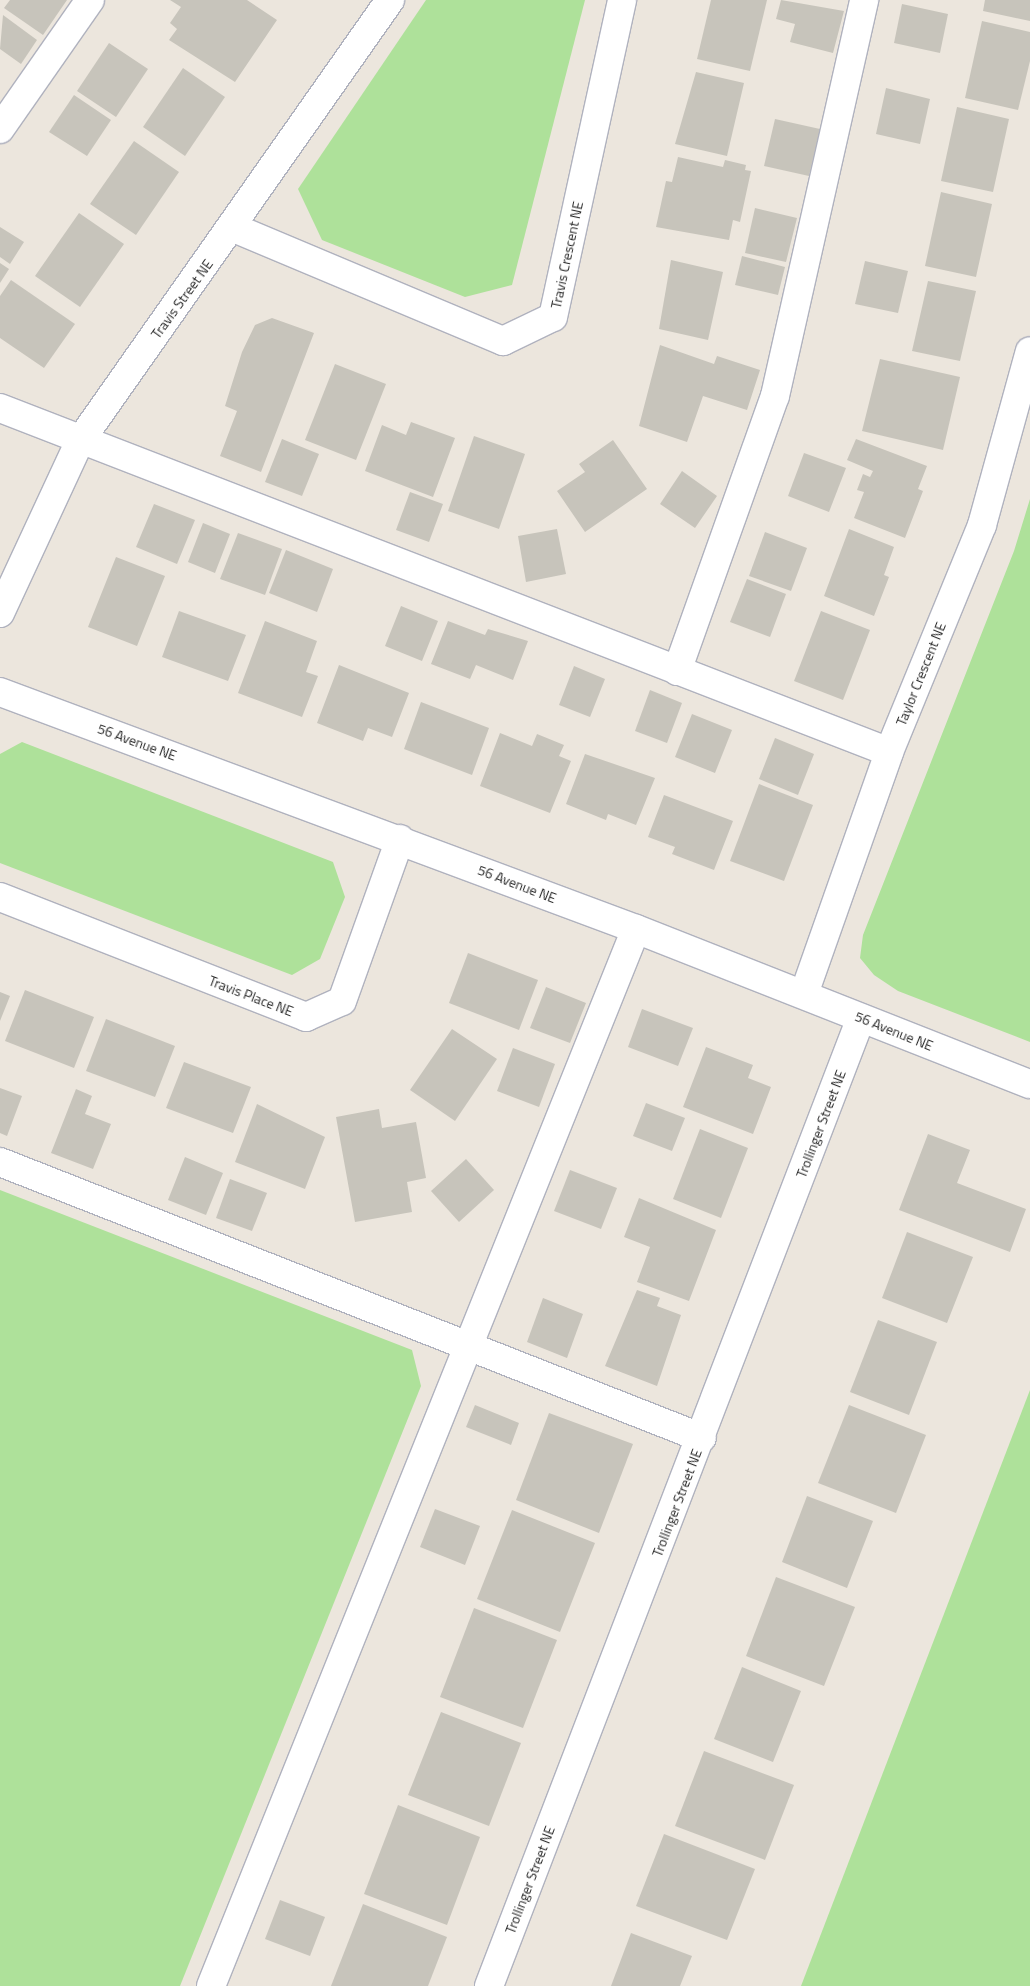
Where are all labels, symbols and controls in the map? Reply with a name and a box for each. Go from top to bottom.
street label: Travis Crescent NE [547,200,587,310]
street label: Travis Street NE [148,256,216,342]
street label: Taylor Crescent NE [893,620,949,728]
street label: 56 Avenue NE [95,720,179,764]
street label: 56 Avenue NE [475,861,559,907]
street label: Travis Place NE [206,972,296,1020]
street label: 56 Avenue NE [852,1008,936,1054]
street label: Trollinger Street NE [793,1068,849,1180]
street label: Trollinger Street NE [649,1447,705,1559]
street label: Trollinger Street NE [502,1824,558,1936]

